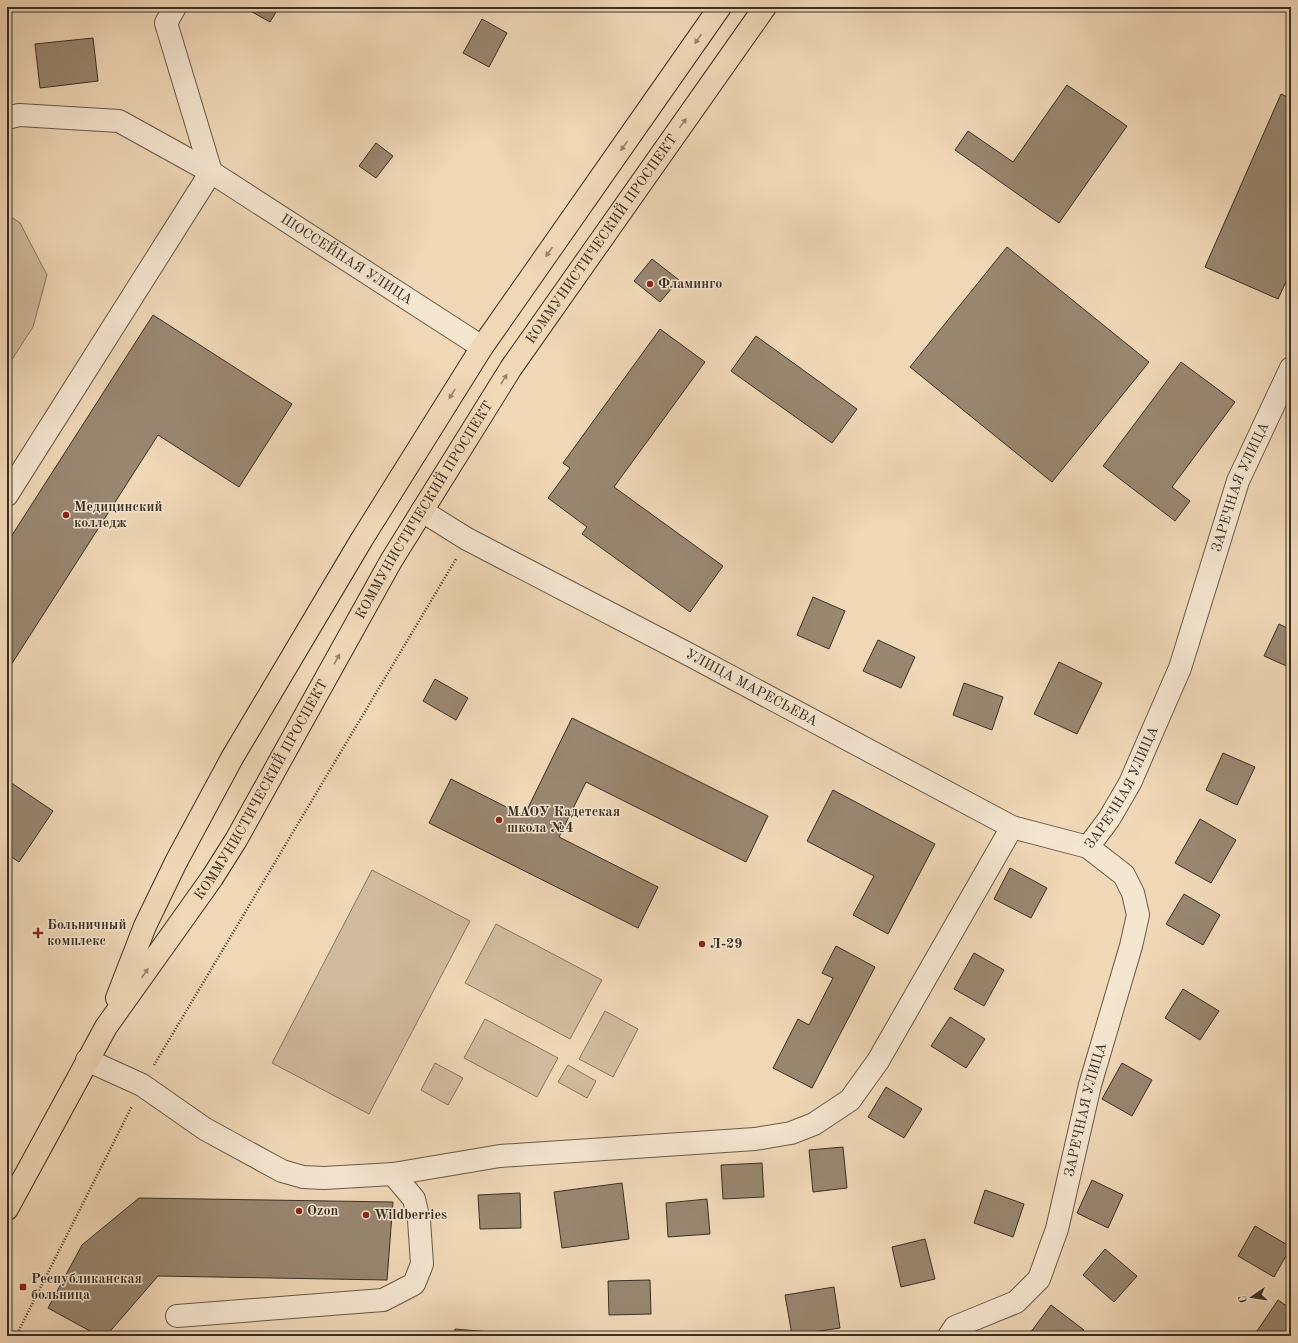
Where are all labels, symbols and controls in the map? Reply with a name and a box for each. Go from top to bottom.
one-way arrow [694,34,702,44]
one-way arrow [679,118,687,129]
street label: КОММУНИСТИЧЕСКИЙ ПРОСПЕКТ [523,132,680,346]
one-way arrow [620,140,628,151]
street label: ШОССЕЙНАЯ УЛИЦА [278,212,415,307]
one-way arrow [545,247,553,258]
place label: Фламинго [658,277,722,291]
marker: Фламинго [645,279,655,289]
one-way arrow [500,374,508,384]
one-way arrow [448,389,456,399]
street label: КОММУНИСТИЧЕСКИЙ ПРОСПЕКТ [353,399,496,621]
street label: ЗАРЕЧНАЯ УЛИЦА [1209,420,1272,554]
place label: Медицинский колледж [74,500,162,530]
marker: Медицинский колледж [61,510,71,520]
street label: УЛИЦА МАРЕСЬЕВА [683,647,820,729]
one-way arrow [333,653,340,665]
street label: КОММУНИСТИЧЕСКИЙ ПРОСПЕКТ [192,677,331,902]
street label: ЗАРЕЧНАЯ УЛИЦА [1082,724,1161,851]
place label: МАОУ Кадетская школа №4 [507,805,620,835]
marker: МАОУ Кадетская школа №4 [494,815,504,825]
place label: Больничный комплекс [47,918,126,948]
marker: Больничный комплекс [32,927,44,939]
place label: Л-29 [710,937,742,951]
marker: Л-29 [697,939,707,949]
one-way arrow [141,967,149,978]
street label: ЗАРЕЧНАЯ УЛИЦА [1062,1041,1109,1178]
place label: Ozon [307,1204,338,1218]
marker: Ozon [294,1206,304,1216]
place label: Wildberries [374,1208,447,1222]
marker: Wildberries [361,1210,371,1220]
place label: Республиканская больница [31,1272,142,1302]
north arrow [1232,1277,1272,1317]
marker: Республиканская больница [18,1282,28,1292]
text: С [1238,1294,1250,1304]

